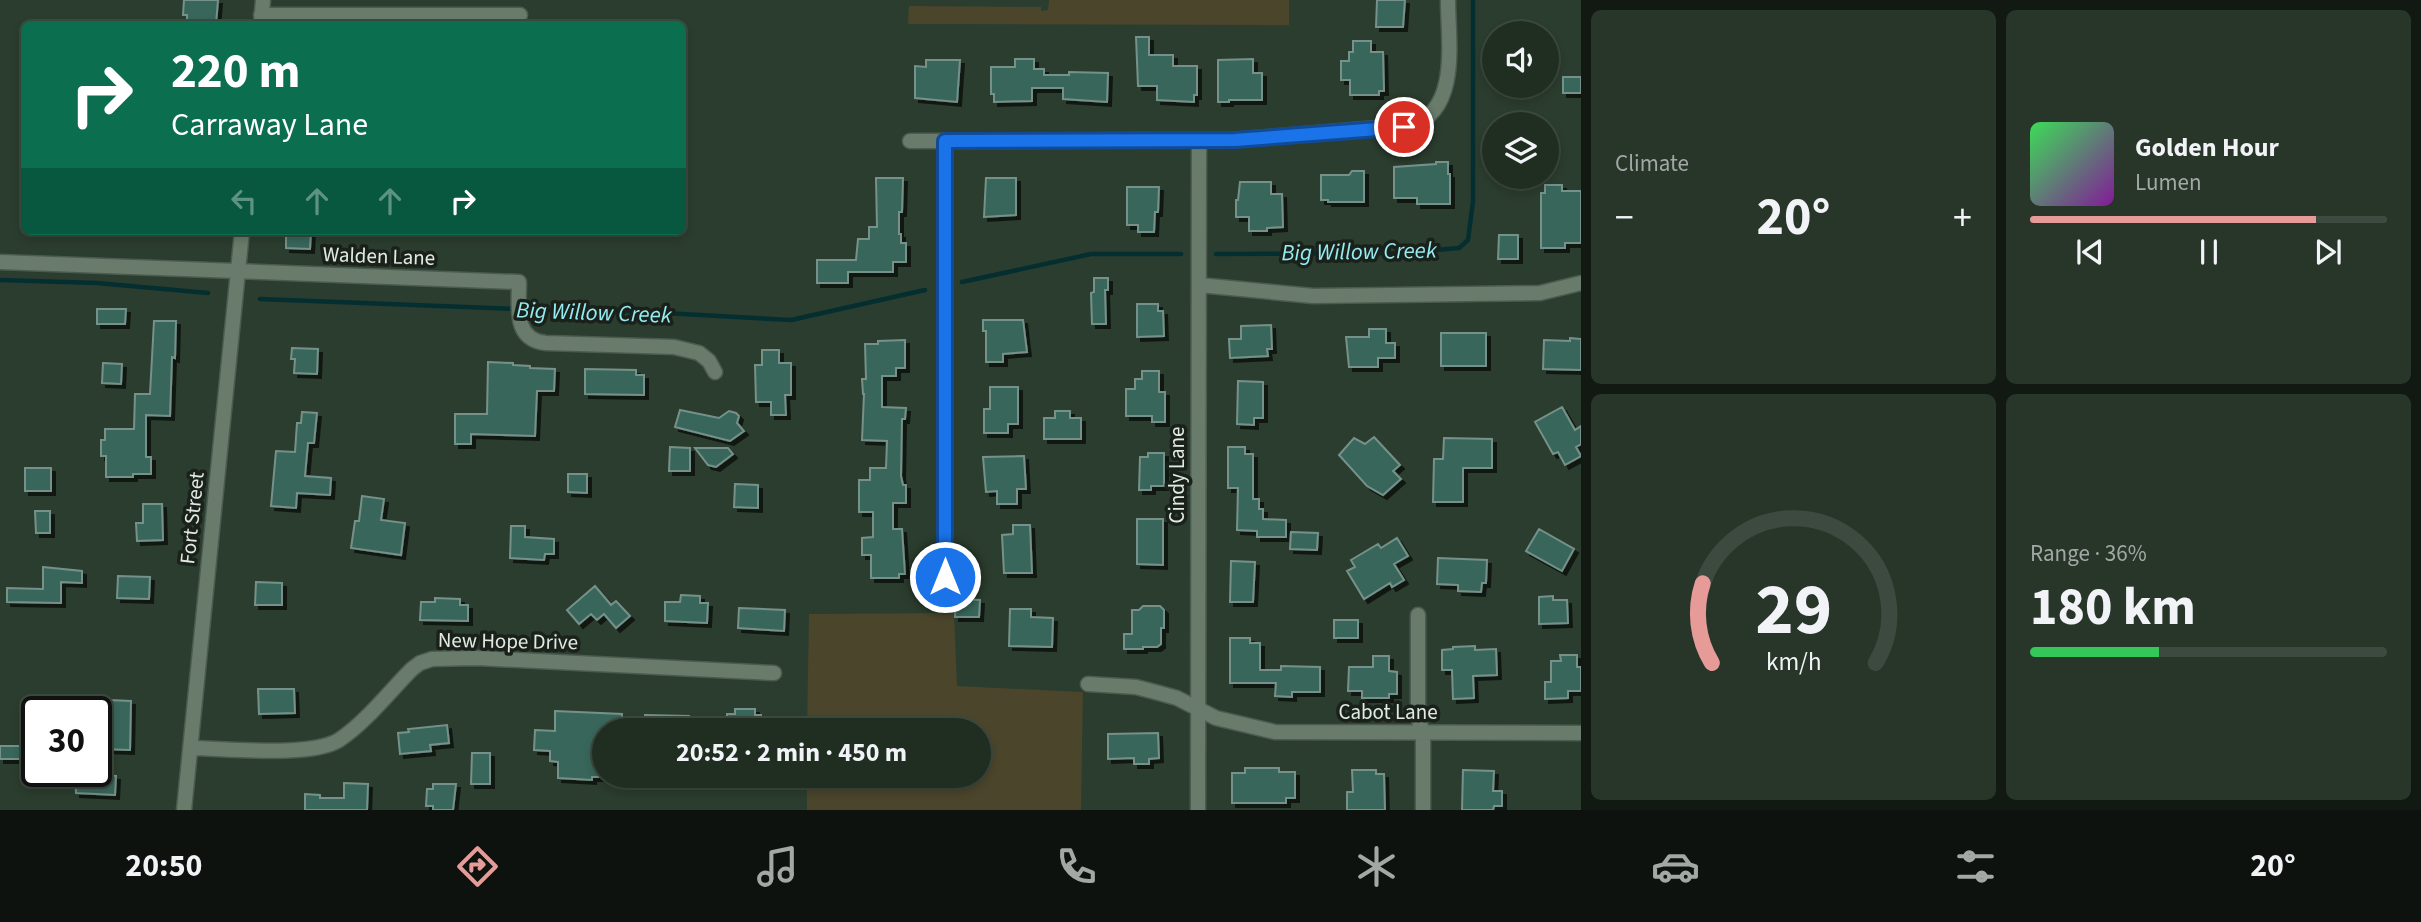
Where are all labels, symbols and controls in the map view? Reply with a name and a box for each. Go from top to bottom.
map controls [1482,21,1559,189]
button: sound [1482,21,1559,98]
text: 220 m [171,37,300,107]
icon: right [56,49,147,140]
pin [1374,97,1434,157]
text: Carraway Lane [171,102,368,148]
icon: arrive [1385,108,1423,146]
button: layers [1482,112,1559,189]
text: Golden Hour [2135,129,2279,166]
text: Climate [1615,147,1689,180]
text: Lumen [2135,166,2202,199]
text: 20° [1757,181,1830,255]
icon: left [225,182,263,220]
icon: ahead [298,182,336,220]
icon: ahead [371,182,409,220]
icon: right [444,182,482,220]
text: − [1615,191,1634,245]
text: + [1953,191,1972,245]
icon: previous [2071,233,2109,271]
icon: pause [2190,233,2228,271]
icon: next [2309,233,2347,271]
water label: Big Willow Creek [1281,234,1438,269]
street label: Walden Lane [322,239,436,273]
water label: Big Willow Creek [516,293,673,332]
street label: Cindy Lane [1162,427,1192,524]
street label: Fort Street [172,470,212,566]
text: Range · 36% [2030,537,2147,570]
position arrow [908,540,982,614]
text: 29 [1755,558,1832,662]
text: 180 km [2030,571,2196,645]
street label: New Hope Drive [438,625,578,657]
text: km/h [1766,644,1821,680]
speed limit sign: 30 [21,696,112,787]
street label: Cabot Lane [1338,697,1438,727]
text: 20:52 · 2 min · 450 m [676,734,907,771]
icon: directions [453,842,502,891]
icon: music [753,842,802,891]
icon: phone [1052,842,1101,891]
icon: climate [1352,842,1401,891]
icon: car [1651,842,1700,891]
icon: filters [1951,842,2000,891]
text: 20:50 [125,843,202,889]
text: 20° [2250,843,2296,889]

